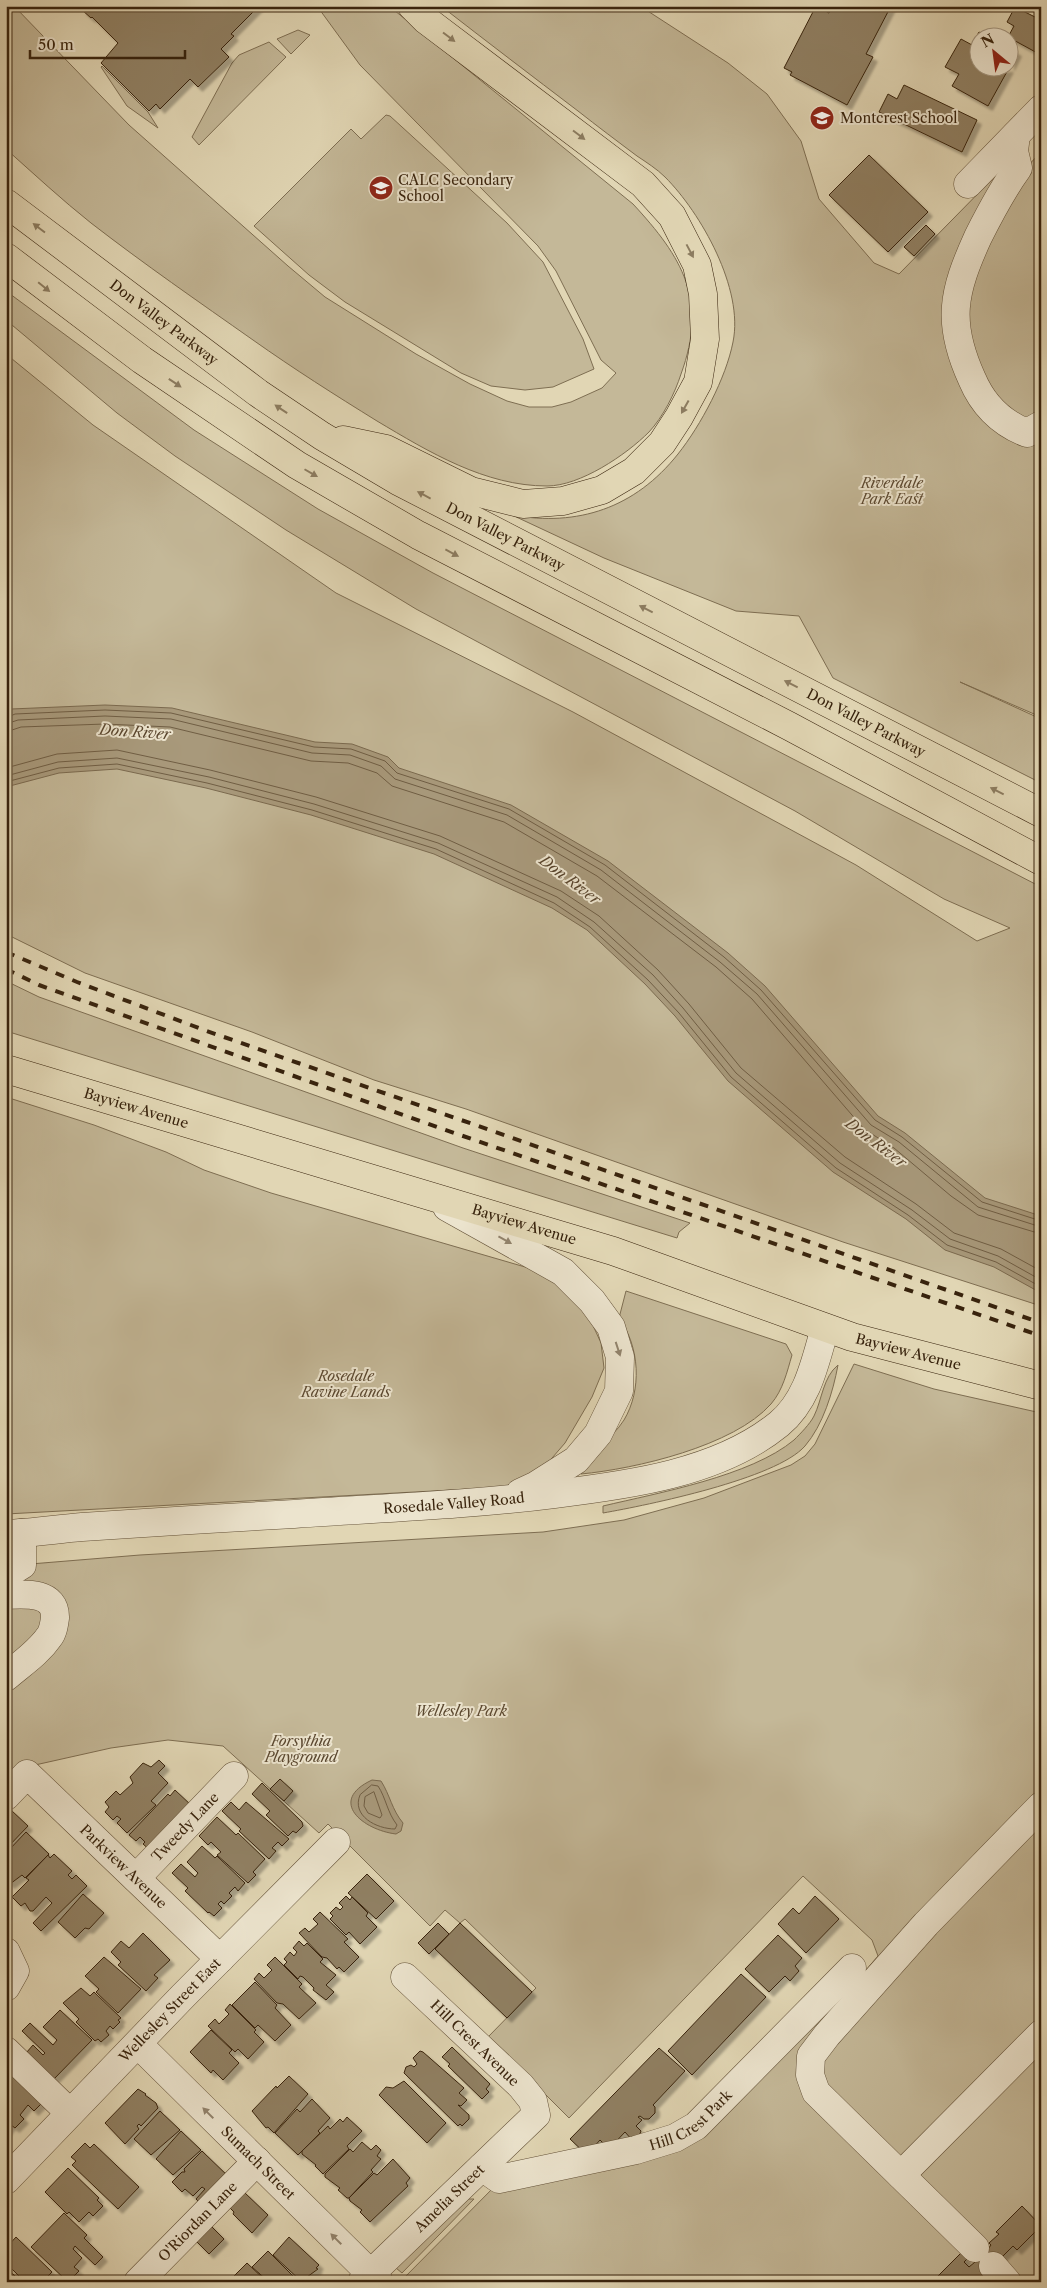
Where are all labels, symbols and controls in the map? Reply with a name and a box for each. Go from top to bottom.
scale bar [30,28,185,60]
north arrow [970,28,1020,78]
text: N [978,30,997,51]
one-way arrow [442,32,455,43]
text: 50 m [38,35,74,54]
school or university icon: Montcrest School [809,105,835,131]
place label: Montcrest School [840,109,958,127]
one-way arrow [572,130,585,141]
place label: CALC Secondary School [398,171,514,205]
school or university icon: CALC Secondary School [368,175,394,201]
one-way arrow [33,223,46,234]
one-way arrow [686,244,694,258]
street label: Don Valley Parkway [106,275,222,369]
one-way arrow [38,282,51,293]
one-way arrow [169,378,182,388]
one-way arrow [681,399,689,414]
one-way arrow [275,404,288,414]
one-way arrow [304,468,317,477]
park label: Riverdale Park East [860,474,925,508]
one-way arrow [417,491,431,499]
street label: Don Valley Parkway [443,498,568,575]
one-way arrow [445,549,459,557]
one-way arrow [639,605,654,613]
one-way arrow [784,680,798,688]
street label: Don Valley Parkway [804,685,929,761]
water label: Don River [98,719,172,744]
one-way arrow [990,787,1005,795]
water label: Don River [535,850,605,909]
street label: Bayview Avenue [82,1084,191,1132]
water label: Don River [841,1113,911,1172]
street label: Bayview Avenue [470,1200,579,1249]
one-way arrow [498,1235,511,1244]
street label: Bayview Avenue [854,1329,963,1374]
one-way arrow [614,1341,622,1356]
park label: Rosedale Ravine Lands [300,1367,392,1401]
street label: Rosedale Valley Road [383,1488,526,1517]
park label: Wellesley Park [415,1702,508,1720]
park label: Forsythia Playground [264,1732,339,1766]
street label: Tweedy Lane [148,1788,223,1865]
street label: Parkview Avenue [76,1821,171,1912]
street label: Wellesley Street East [114,1954,225,2067]
street label: Hill Crest Avenue [427,1996,523,2090]
street label: Hill Crest Park [647,2086,736,2154]
one-way arrow [202,2107,214,2119]
street label: Sumach Street [217,2122,299,2203]
street label: Amelia Street [410,2160,488,2237]
street label: O'Riordan Lane [154,2178,241,2265]
one-way arrow [330,2234,342,2246]

